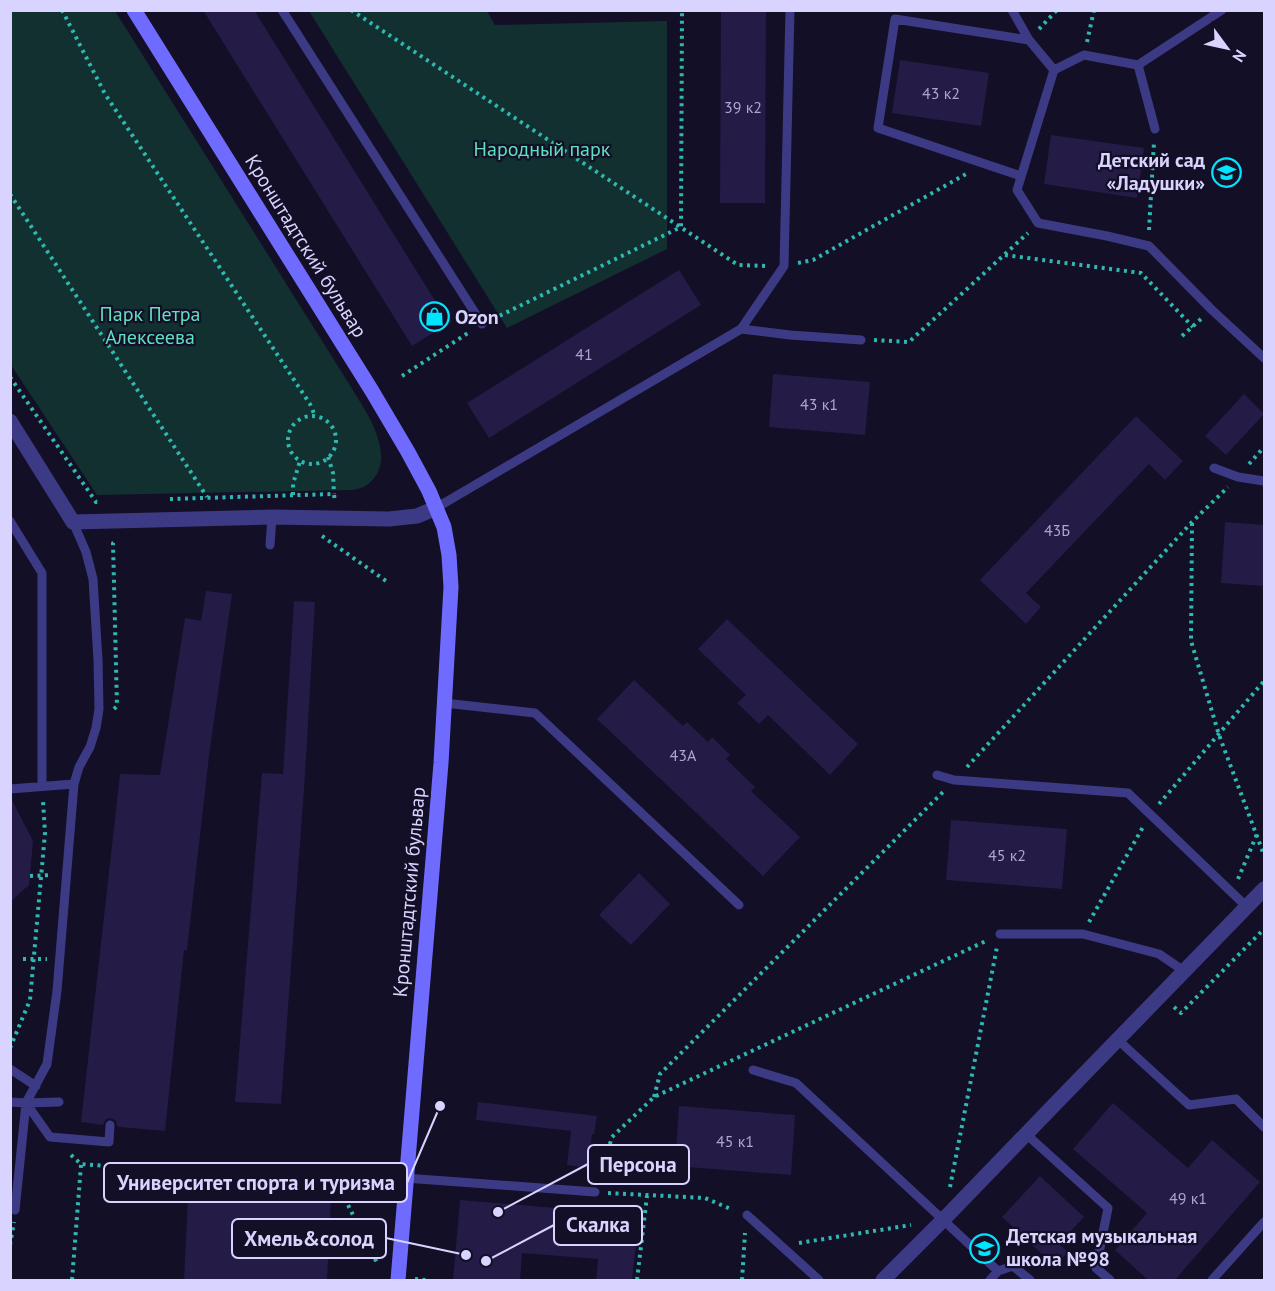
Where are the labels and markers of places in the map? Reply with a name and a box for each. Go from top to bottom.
place label: Детский сад «Ладушки» [1098,147,1206,196]
school or university icon: Детский сад «Ладушки» [1210,156,1242,188]
shop icon: Ozon [418,301,450,333]
place label: Ozon [455,304,499,330]
callout: Персона [588,1145,689,1184]
callout: Университет спорта и туризма [104,1163,407,1202]
callout: Скалка [554,1206,642,1245]
callout: Хмель&солод [232,1219,386,1258]
place label: Детская музыкальная школа №98 [1006,1223,1197,1272]
school or university icon: Детская музыкальная школа №98 [969,1232,1001,1264]

